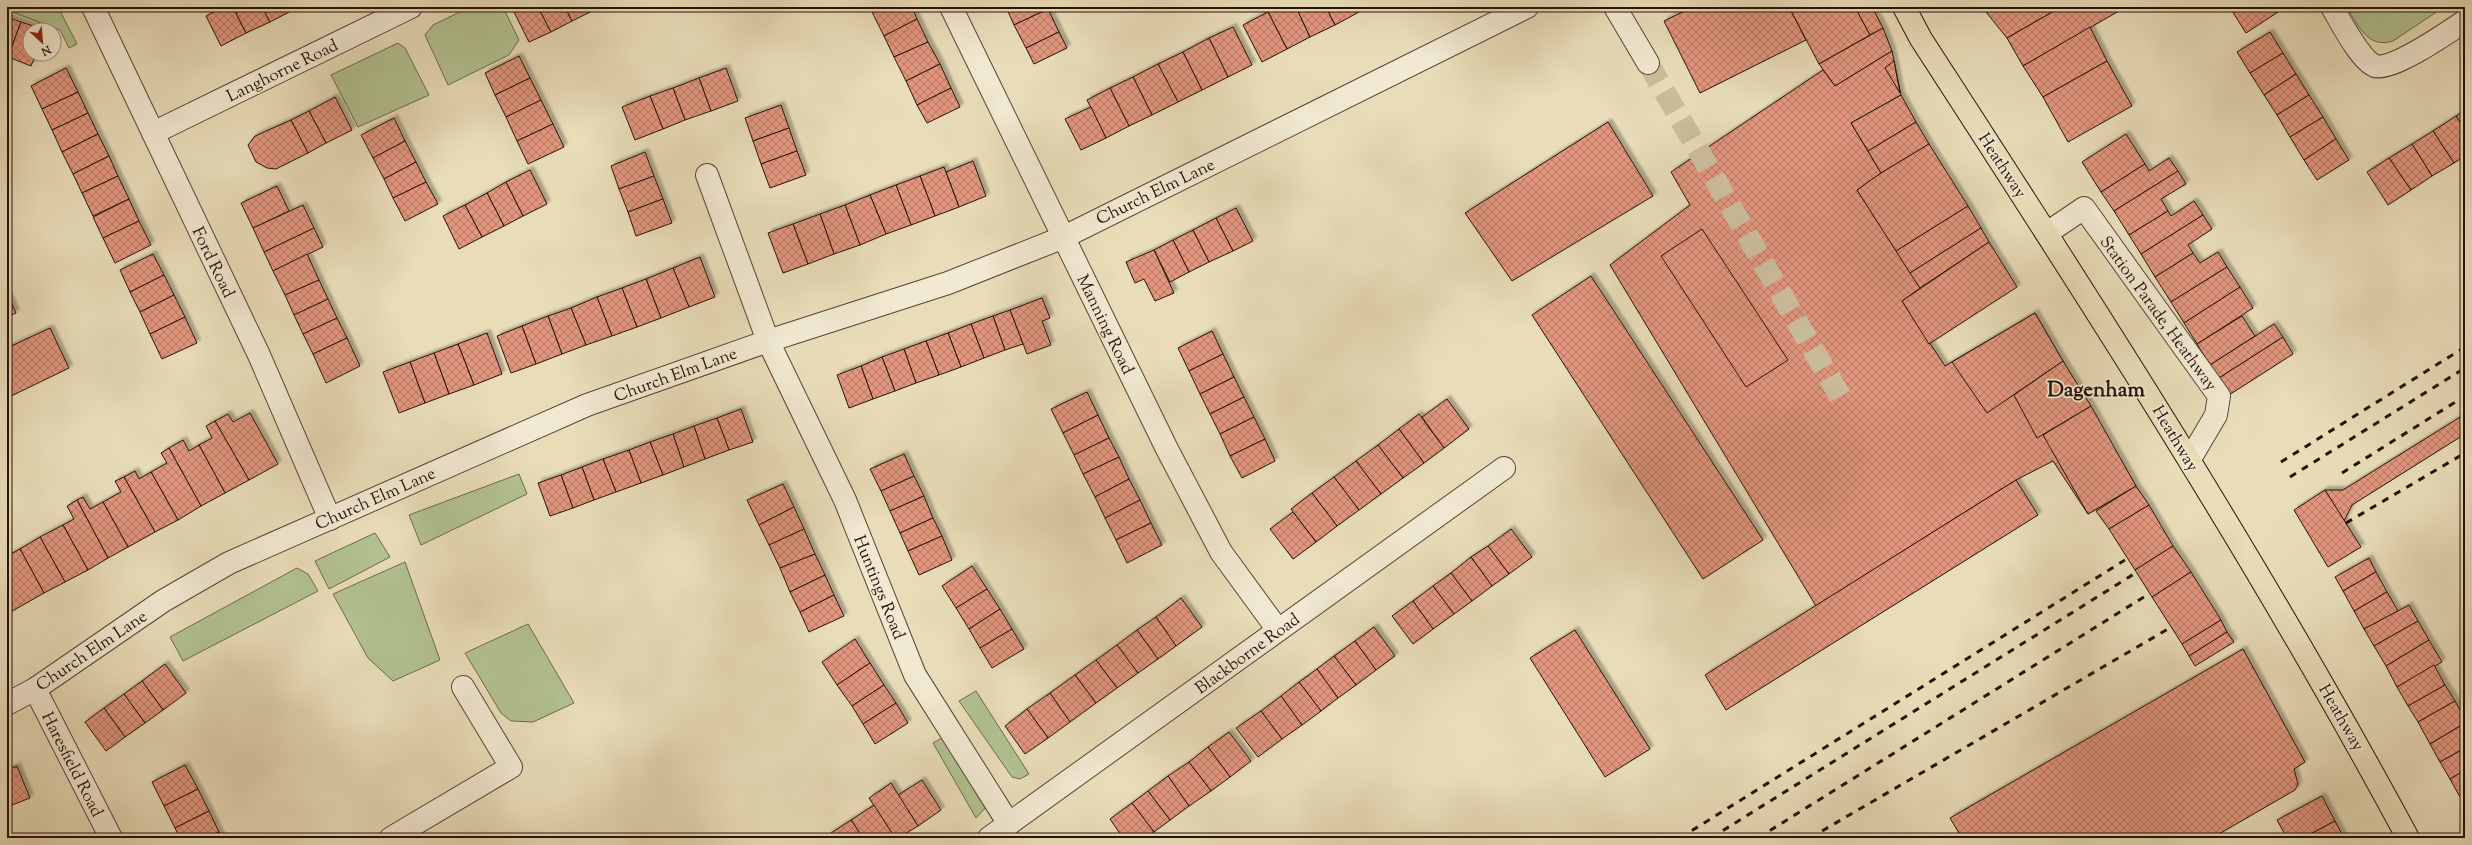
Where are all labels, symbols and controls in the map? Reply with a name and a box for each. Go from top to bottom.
north arrow [22,22,62,62]
street label: Langhorne Road [223,34,343,109]
text: N [38,41,54,59]
street label: Heathway [1971,129,2032,204]
street label: Church Elm Lane [1092,154,1219,232]
street label: Ford Road [185,223,240,303]
street label: Station Parade, Heathway [2093,232,2222,397]
street label: Manning Road [1070,271,1139,379]
street label: Church Elm Lane [611,342,741,409]
district label: Dagenham [2047,376,2145,406]
street label: Heathway [2145,401,2204,477]
street label: Church Elm Lane [312,463,440,537]
street label: Huntings Road [846,532,910,644]
street label: Church Elm Lane [32,605,153,698]
street label: Blackborne Road [1191,608,1306,701]
street label: Heathway [2312,680,2369,756]
street label: Haresfield Road [34,708,108,822]

